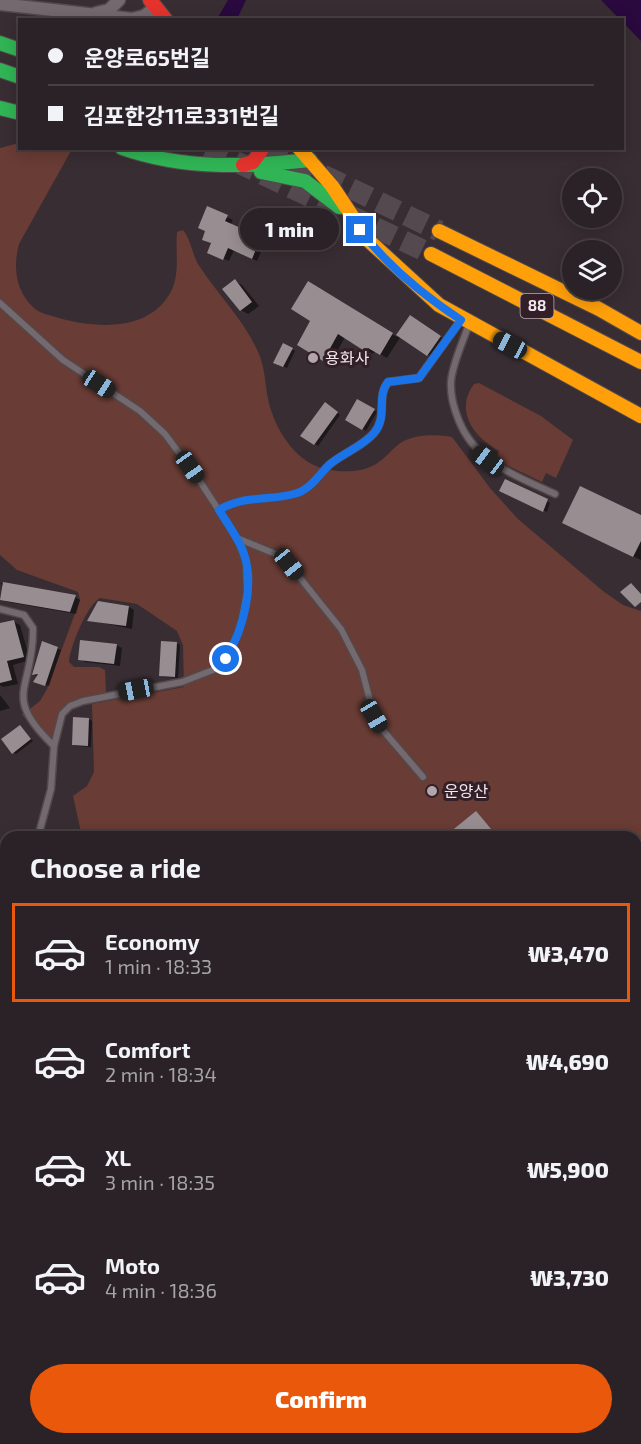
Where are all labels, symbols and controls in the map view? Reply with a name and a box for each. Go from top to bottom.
text: 운양로65번길 [84,44,210,70]
text: 김포한강11로331번길 [84,102,279,128]
map controls [562,168,622,300]
button: locate [562,168,622,228]
callout: 1 min [240,209,339,251]
route end [346,216,373,243]
text: 1 min [265,217,314,241]
button: layers [562,240,622,300]
road number: 88 [520,294,554,318]
car [490,329,530,361]
place label: 용화사 [325,348,369,367]
marker: 용화사 [306,351,320,365]
car [79,367,119,401]
car [468,442,508,478]
car [172,447,208,487]
car [271,544,307,584]
route start [212,645,239,672]
car [117,678,155,702]
car [357,696,391,736]
place label: 운양산 [444,781,488,800]
marker: 운양산 [425,784,439,798]
text: Choose a ride [30,851,201,883]
icon: car [33,926,87,980]
text: Economy [105,928,200,954]
text: ₩3,470 [528,940,609,966]
text: 1 min · 18:33 [105,954,212,978]
icon: car [33,1034,87,1088]
text: Comfort [105,1036,190,1062]
text: ₩4,690 [526,1048,609,1074]
text: 2 min · 18:34 [105,1062,217,1086]
icon: car [33,1142,87,1196]
text: XL [105,1144,131,1170]
text: ₩5,900 [527,1156,609,1182]
text: 3 min · 18:35 [105,1170,215,1194]
icon: car [33,1250,87,1304]
text: Moto [105,1252,160,1278]
text: ₩3,730 [530,1264,609,1290]
text: 4 min · 18:36 [105,1278,217,1302]
button: Confirm [30,1364,612,1433]

